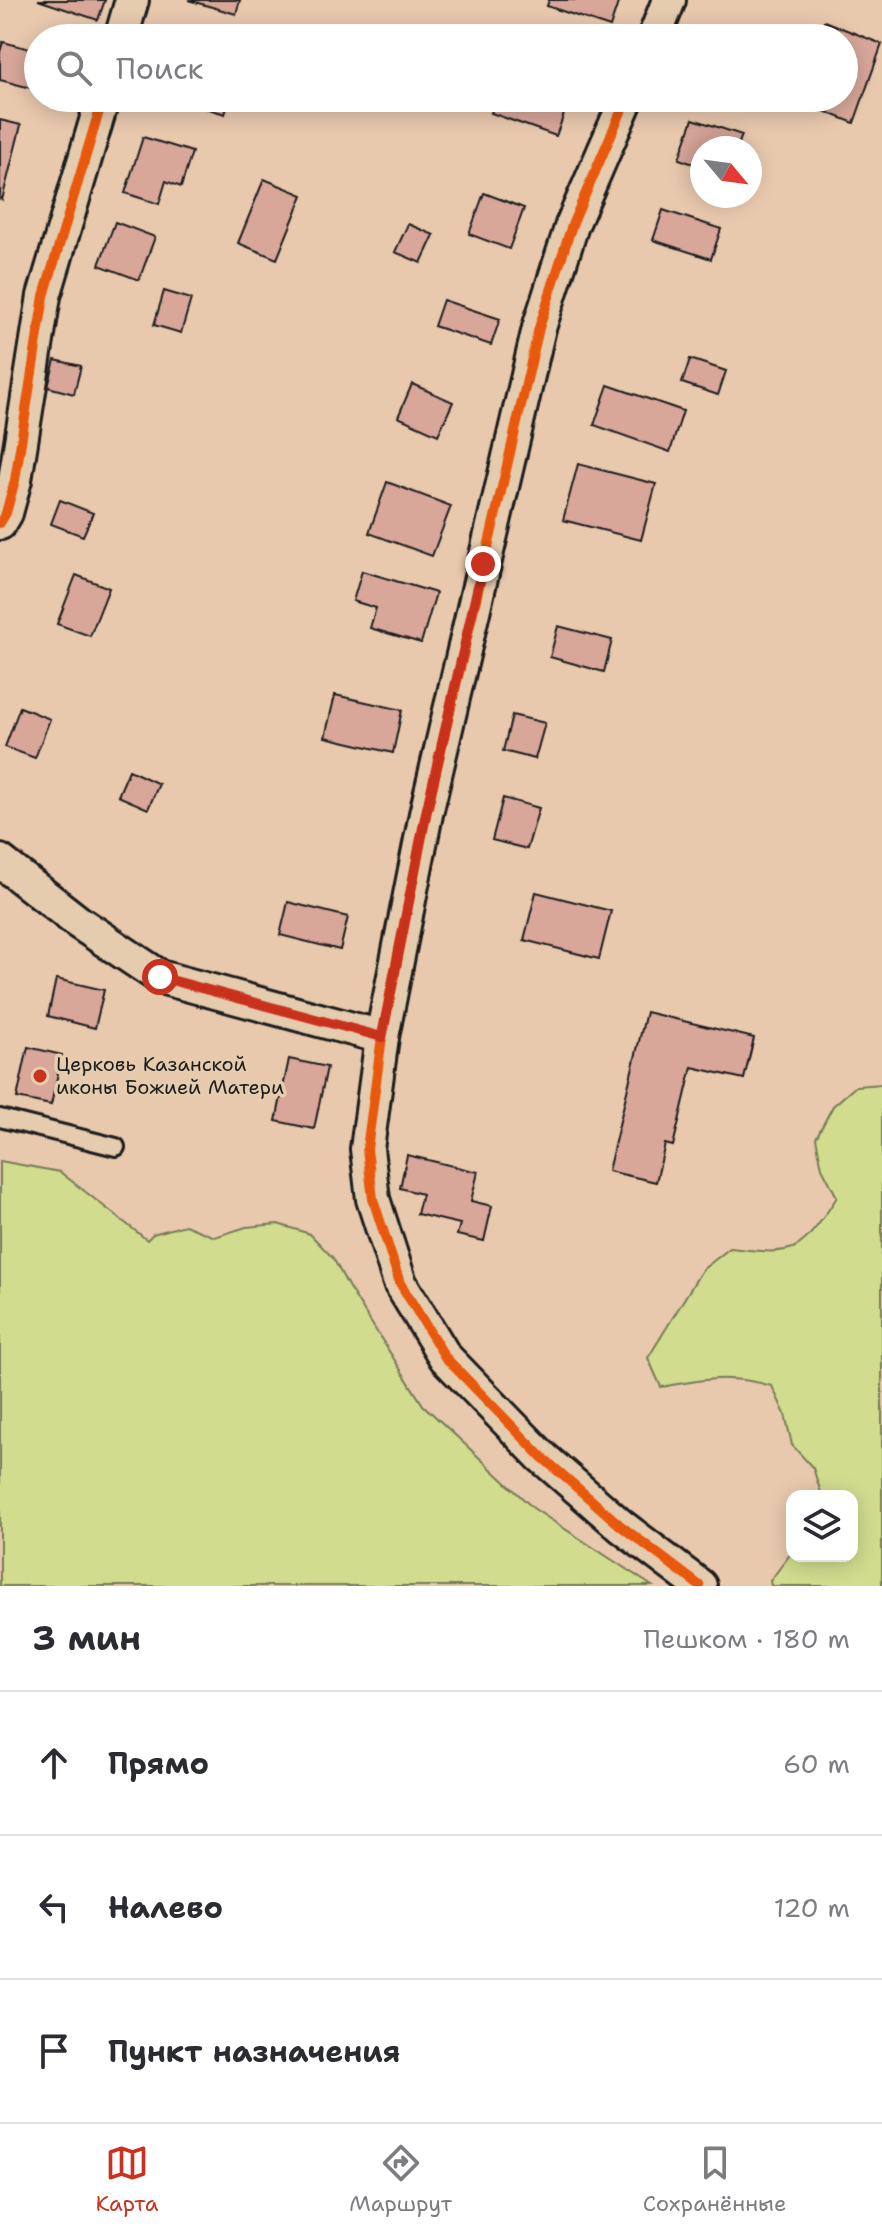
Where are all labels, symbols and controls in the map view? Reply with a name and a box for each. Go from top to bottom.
search box [24,24,858,112]
icon: search [52,46,96,90]
text: Поиск [116,48,204,89]
north arrow [690,136,762,208]
route end [465,546,501,582]
route start [142,959,178,995]
place label: Церковь Казанской иконы Божией Матери [56,1051,284,1100]
marker: Церковь Казанской иконы Божией Матери [31,1067,49,1085]
map controls [786,1490,858,1562]
button: layers [786,1490,858,1562]
text: 3 мин [32,1615,141,1661]
text: Пешком · 180 m [644,1621,850,1656]
icon: ahead [32,1741,76,1785]
text: Прямо [108,1743,209,1784]
text: 60 m [783,1746,850,1781]
icon: left [32,1885,76,1929]
text: Налево [108,1887,223,1928]
text: 120 m [774,1890,850,1925]
icon: arrive [32,2029,76,2073]
text: Пункт назначения [108,2031,400,2072]
tab: Карта [95,2141,158,2218]
tab: Маршрут [349,2141,452,2218]
tab: Сохранённые [643,2141,787,2218]

